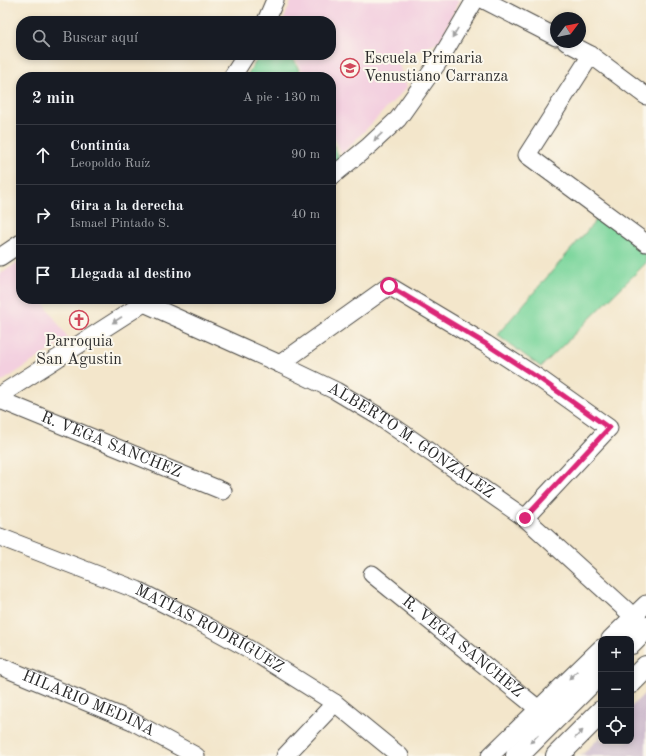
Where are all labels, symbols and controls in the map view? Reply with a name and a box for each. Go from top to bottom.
north arrow [550,12,586,48]
search box [16,16,336,60]
icon: search [30,27,52,49]
one-way arrow [452,28,459,39]
text: Buscar aquí [62,31,138,46]
place label: Escuela Primaria Venustiano Carranza [364,51,509,85]
school or university icon: Escuela Primaria Venustiano Carranza [339,57,361,79]
text: 2 min [32,90,75,107]
text: A pie · 130 m [243,91,320,104]
one-way arrow [373,133,383,142]
text: Continúa [70,139,130,154]
icon: ahead [32,144,54,166]
text: 90 m [291,148,320,161]
text: Leopoldo Ruíz [70,157,150,170]
text: Gira a la derecha [70,199,184,214]
icon: right [32,204,54,226]
text: 40 m [291,208,320,221]
text: Ismael Pintado S. [70,217,170,230]
icon: arrive [32,264,54,286]
text: Llegada al destino [70,267,191,282]
route start [380,277,398,295]
church icon: Parroquia San Agustin [68,309,90,331]
one-way arrow [112,316,122,324]
place label: Parroquia San Agustin [36,334,122,368]
street label: ALBERTO M. GONZÁLEZ [325,380,497,502]
street label: R. VEGA SÁNCHEZ [38,409,184,481]
route end [516,509,534,527]
street label: MATÍAS RODRÍGUEZ [132,582,286,677]
street label: R. VEGA SÁNCHEZ [399,593,526,701]
map controls [598,636,634,744]
button: + [598,636,634,672]
street label: HILARIO MEDINA [20,668,157,740]
one-way arrow [568,670,578,680]
button: − [598,672,634,708]
button: locate [598,708,634,744]
one-way arrow [574,729,584,739]
one-way arrow [529,734,539,744]

